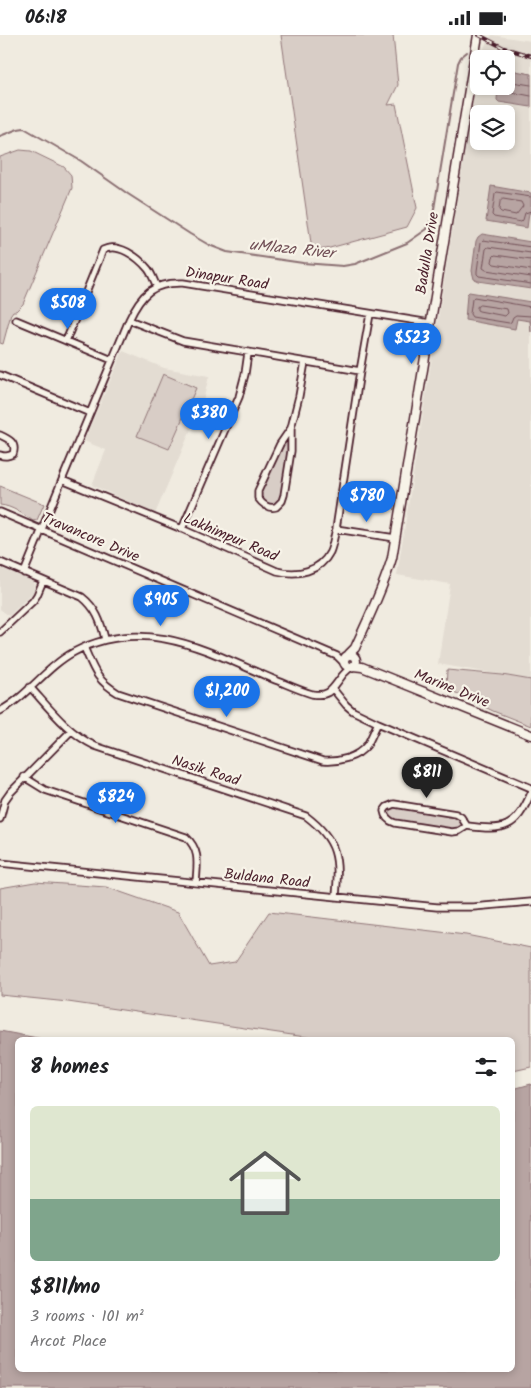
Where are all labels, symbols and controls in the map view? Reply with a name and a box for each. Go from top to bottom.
text: 06:18 [25,3,67,33]
map controls [470,50,515,150]
button: locate [470,50,515,95]
button: layers [470,105,515,150]
street label: Badulla Drive [410,210,446,296]
water label: uMlaza River [248,233,339,267]
street label: Dinapur Road [184,261,271,297]
pin: $508 [38,287,98,330]
text: $508 [50,291,86,316]
pin: $523 [382,323,442,365]
text: $523 [394,326,430,351]
pin: $380 [179,397,239,440]
text: $380 [191,401,227,426]
pin: $780 [337,481,397,523]
text: $780 [350,484,384,509]
street label: Travancore Drive [38,507,143,569]
street label: Lakhimpur Road [179,507,282,569]
pin: $905 [131,585,191,627]
text: $905 [144,588,178,613]
street label: Marine Drive [410,663,493,715]
pin: $1,200 [186,675,268,718]
text: $1,200 [205,679,249,704]
street label: Nasik Road [169,749,243,793]
pin: $811 [397,757,457,799]
text: $811 [413,760,441,785]
pin: $824 [86,781,146,824]
text: $824 [98,785,134,810]
street label: Buldana Road [223,863,311,895]
text: 8 homes [30,1051,109,1084]
icon: filters [472,1053,500,1081]
icon: home [220,1138,310,1228]
text: $811/mo [30,1271,100,1304]
text: 3 rooms · 101 m² [30,1304,144,1329]
text: Arcot Place [30,1329,106,1354]

